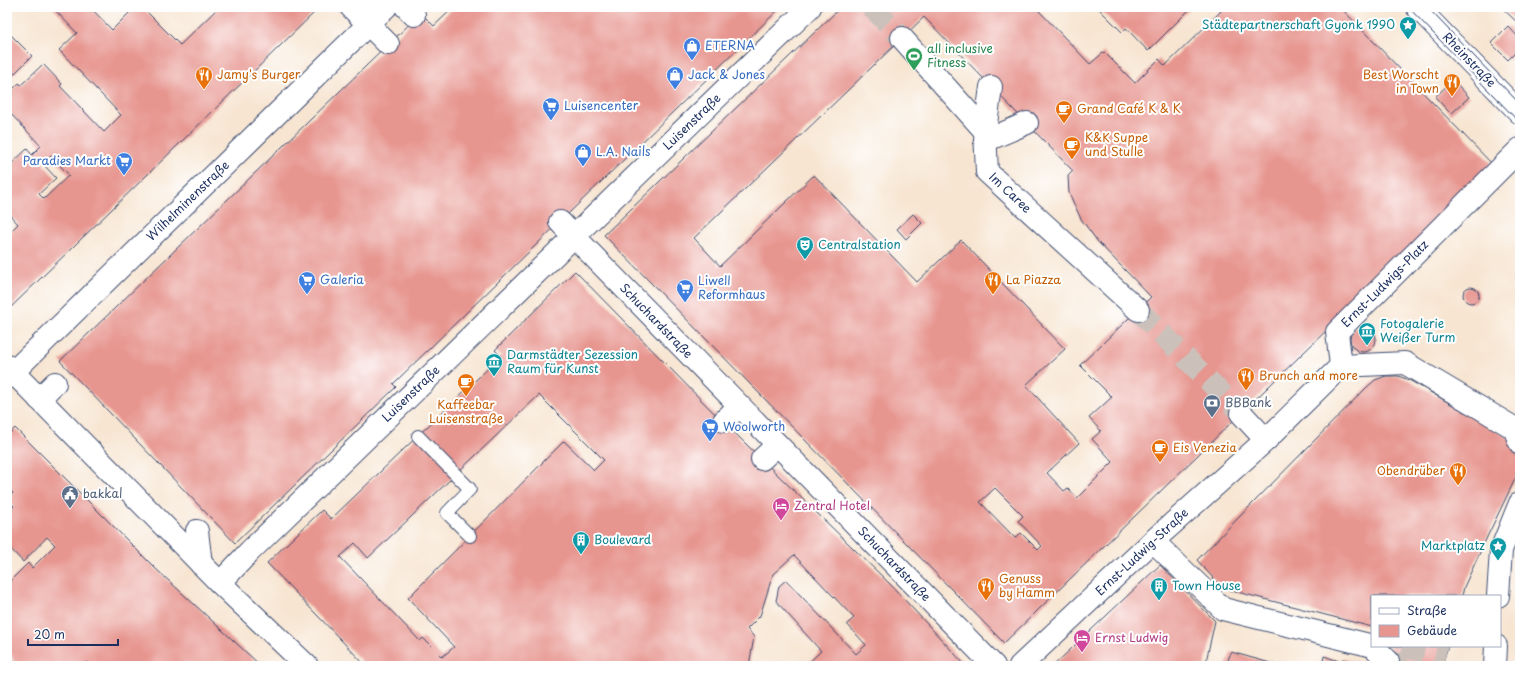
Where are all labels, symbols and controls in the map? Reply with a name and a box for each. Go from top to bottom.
place label: Städtepartnerschaft Gyonk 1990 [1202,15,1395,33]
place icon: Städtepartnerschaft Gyonk 1990 [1398,15,1418,40]
street label: Rheinstraße [1439,28,1501,91]
shop icon: ETERNA [682,36,702,61]
place label: ETERNA [705,36,755,54]
place label: all inclusive Fitness [927,39,993,71]
sports icon: all inclusive Fitness [904,46,924,71]
restaurant icon: Jamy's Burger [194,65,214,90]
place label: Jamy's Burger [217,65,301,83]
shop icon: Jack & Jones [665,65,685,90]
place label: Jack & Jones [688,65,766,83]
place label: Best Worscht in Town [1363,65,1439,97]
restaurant icon: Best Worscht in Town [1442,72,1462,97]
street label: Luisenstraße [658,89,724,154]
supermarket icon: Luisencenter [541,96,561,121]
place label: Luisencenter [564,96,639,114]
cafe icon: Grand Café K & K [1054,99,1074,124]
place label: Grand Café K & K [1077,99,1181,117]
place label: K&K Suppe und Stulle [1085,128,1148,160]
cafe icon: K&K Suppe und Stulle [1062,135,1082,160]
shop icon: L.A. Nails [573,142,593,167]
place label: L.A. Nails [596,142,651,160]
place label: Paradies Markt [23,151,111,169]
supermarket icon: Paradies Markt [114,151,134,176]
street label: Wilhelminenstraße [142,156,233,245]
street label: Im Caree [985,168,1036,217]
theatre icon: Centralstation [795,235,815,260]
place label: Centralstation [818,235,901,253]
street label: Ernst-Ludwigs-Platz [1337,235,1432,331]
supermarket icon: Galeria [297,270,317,295]
place label: Galeria [320,270,364,288]
restaurant icon: La Piazza [983,270,1003,295]
place label: La Piazza [1006,270,1061,288]
place label: Liwell Reformhaus [698,271,766,303]
supermarket icon: Liwell Reformhaus [675,278,695,303]
street label: Schuchardstraße [616,279,697,362]
place label: Fotogalerie Weißer Turm [1380,314,1455,346]
museum icon: Fotogalerie Weißer Turm [1357,321,1377,346]
place label: Darmstädter Sezession Raum für Kunst [507,345,638,377]
museum icon: Darmstädter Sezession Raum für Kunst [484,352,504,377]
street label: Luisenstraße [377,361,443,426]
restaurant icon: Brunch and more [1236,366,1256,391]
place label: Brunch and more [1259,366,1358,384]
cafe icon: Kaffeebar Luisenstraße [456,372,476,397]
bank icon: BBBank [1202,393,1222,418]
place label: BBBank [1225,393,1272,411]
place label: Kaffeebar Luisenstraße [429,395,503,427]
supermarket icon: Woolworth [700,417,720,442]
place label: Woolworth [723,417,785,435]
cafe icon: Eis Venezia [1150,438,1170,463]
place label: Eis Venezia [1173,438,1237,456]
place label: Obendrüber [1377,461,1445,479]
restaurant icon: Obendrüber [1448,461,1468,486]
public building icon: bakkal [60,484,80,509]
place label: bakkal [83,484,122,502]
hotel icon: Zentral Hotel [771,496,791,521]
place label: Zentral Hotel [794,496,870,514]
street label: Ernst-Ludwig-Straße [1091,503,1192,599]
street label: Schuchardstraße [854,522,935,605]
building icon: Boulevard [571,530,591,555]
place label: Boulevard [594,530,652,548]
place label: Marktplatz [1421,536,1485,554]
place icon: Marktplatz [1488,536,1508,561]
place label: Genuss by Hamm [999,569,1055,601]
restaurant icon: Genuss by Hamm [976,576,996,601]
building icon: Town House [1149,576,1169,601]
place label: Town House [1172,576,1241,594]
legend [1371,595,1501,647]
text: Straße [1407,601,1447,619]
scale bar [28,621,118,647]
text: Gebäude [1407,621,1457,639]
text: 20 m [34,625,65,643]
hotel icon: Ernst Ludwig [1072,628,1092,653]
place label: Ernst Ludwig [1095,628,1169,646]

